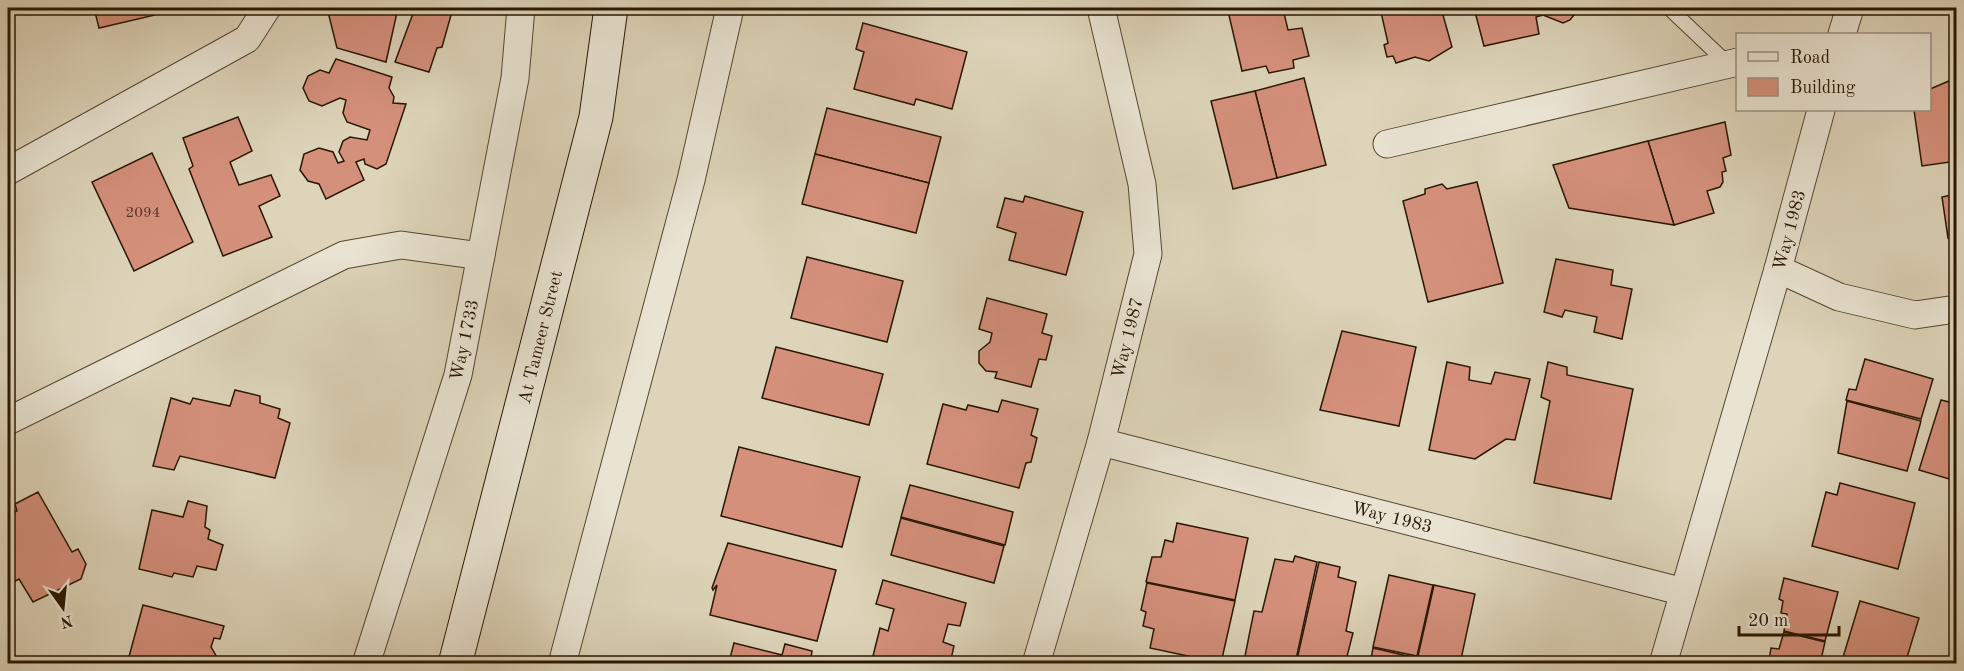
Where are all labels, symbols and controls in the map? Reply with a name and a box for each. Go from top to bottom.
legend [1736,33,1931,111]
text: Road [1790,49,1830,67]
text: Building [1790,79,1856,97]
street label: Way 1983 [1771,188,1809,273]
house number: 2094 [126,206,160,221]
street label: At Tameer Street [516,269,566,406]
street label: Way 1987 [1109,296,1147,381]
street label: Way 1733 [448,298,482,383]
street label: Way 1983 [1349,499,1434,537]
north arrow [33,578,93,638]
scale bar [1739,599,1840,637]
text: N [58,611,74,630]
text: 20 m [1748,612,1788,630]

